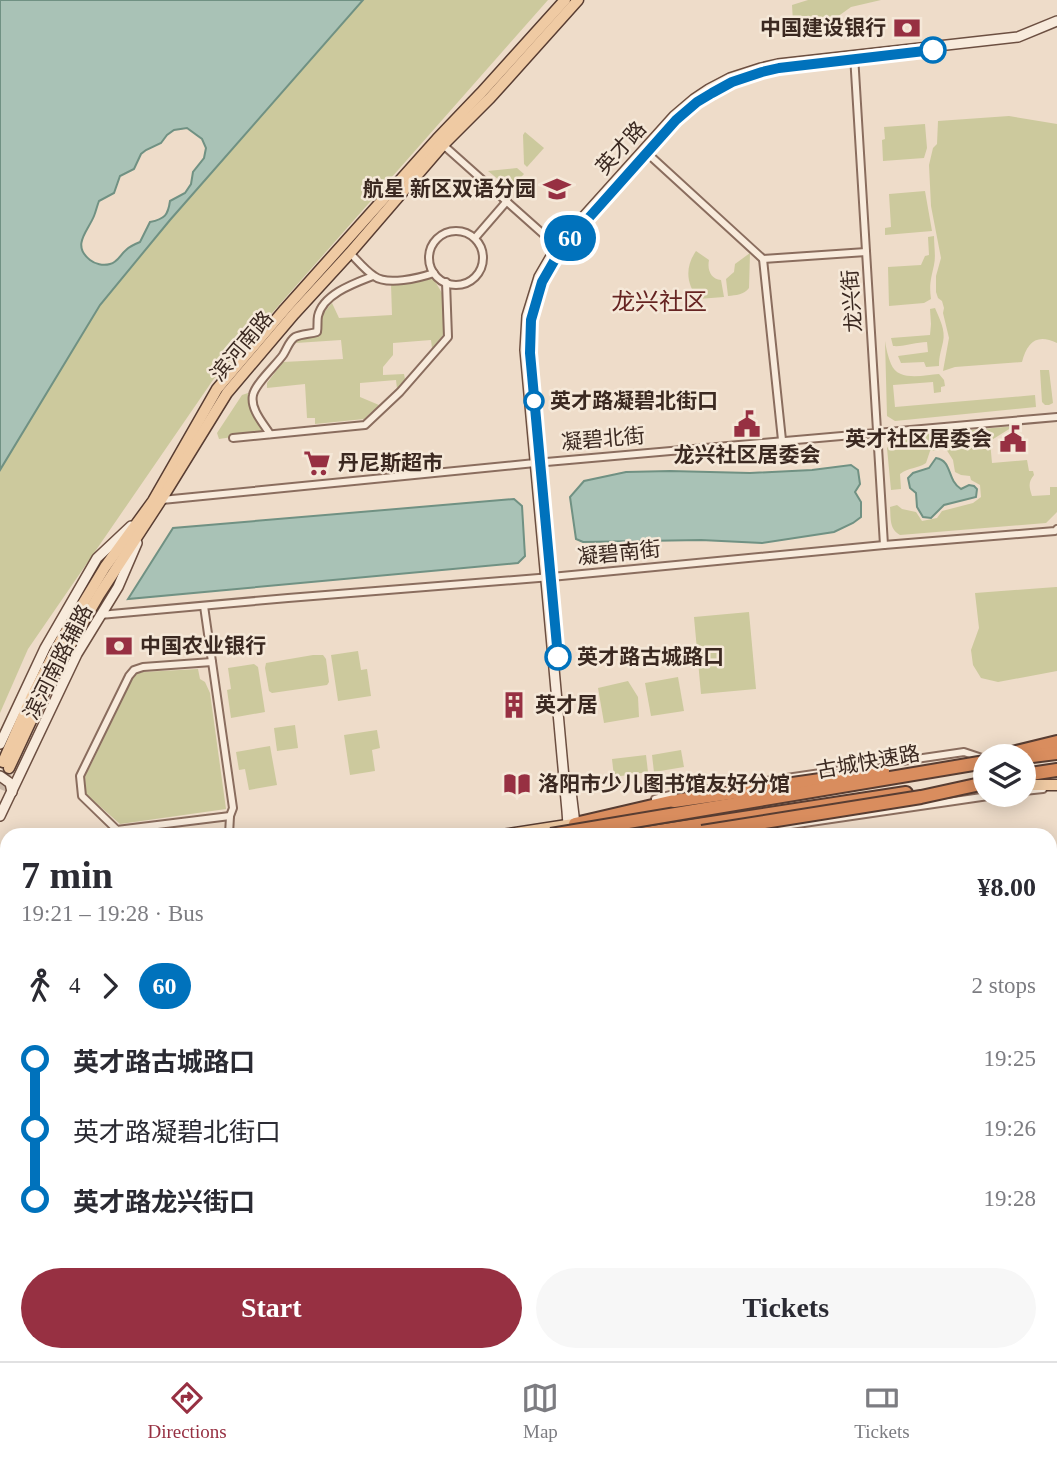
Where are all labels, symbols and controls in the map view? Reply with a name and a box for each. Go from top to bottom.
bank icon: 中国建设银行 [892,13,922,43]
place label: 中国建设银行 [760,16,886,40]
unlabelled marker [920,37,946,63]
street label: 英才路 [591,117,651,179]
school or university icon: 航星 新区双语分园 [542,174,572,204]
place label: 航星 新区双语分园 [363,177,536,201]
line badge: 60 [538,215,602,261]
text: 60 [558,225,582,251]
street label: 龙兴街 [838,269,866,333]
district label: 龙兴社区 [611,289,707,315]
street label: 滨河南路 [206,306,278,386]
place label: 英才路凝碧北街口 [550,389,718,413]
marker: 英才路凝碧北街口 [524,391,544,411]
public building icon: 龙兴社区居委会 [732,409,762,439]
street label: 凝碧北街 [560,423,646,455]
public building icon: 英才社区居委会 [998,424,1028,454]
place label: 英才社区居委会 [845,427,992,451]
place label: 龙兴社区居委会 [674,443,821,467]
supermarket icon: 丹尼斯超市 [302,448,332,478]
place label: 丹尼斯超市 [338,451,443,475]
street label: 凝碧南街 [576,537,662,569]
street label: 滨河南路辅路 [19,600,97,724]
bank icon: 中国农业银行 [104,631,134,661]
place label: 中国农业银行 [140,634,266,658]
marker: 英才路古城路口 [545,644,571,670]
place label: 英才路古城路口 [577,645,724,669]
building icon: 英才居 [499,690,529,720]
place label: 英才居 [535,693,598,717]
street label: 古城快速路 [814,741,922,783]
map controls [973,744,1036,807]
button: layers [973,744,1036,807]
library icon: 洛阳市少儿图书馆友好分馆 [502,769,532,799]
place label: 洛阳市少儿图书馆友好分馆 [538,772,790,796]
text: 7 min [21,854,113,896]
text: ¥8.00 [978,873,1036,902]
text: 19:21 – 19:28 · Bus [21,901,204,926]
icon: walk [21,967,59,1005]
icon: forward [91,967,129,1005]
text: 4 [69,973,81,998]
text: 60 [153,973,177,999]
text: 2 stops [971,973,1036,998]
text: 19:25 [984,1046,1036,1071]
text: 英才路古城路口 [73,1048,255,1077]
text: 19:26 [984,1116,1036,1141]
text: 英才路凝碧北街口 [73,1118,281,1147]
text: 19:28 [984,1186,1036,1211]
text: 英才路龙兴街口 [73,1188,255,1217]
button: Start [21,1268,522,1348]
button: Tickets [536,1268,1036,1348]
tab: Directions [147,1379,227,1443]
tab: Map [521,1379,559,1443]
tab: Tickets [854,1379,910,1443]

